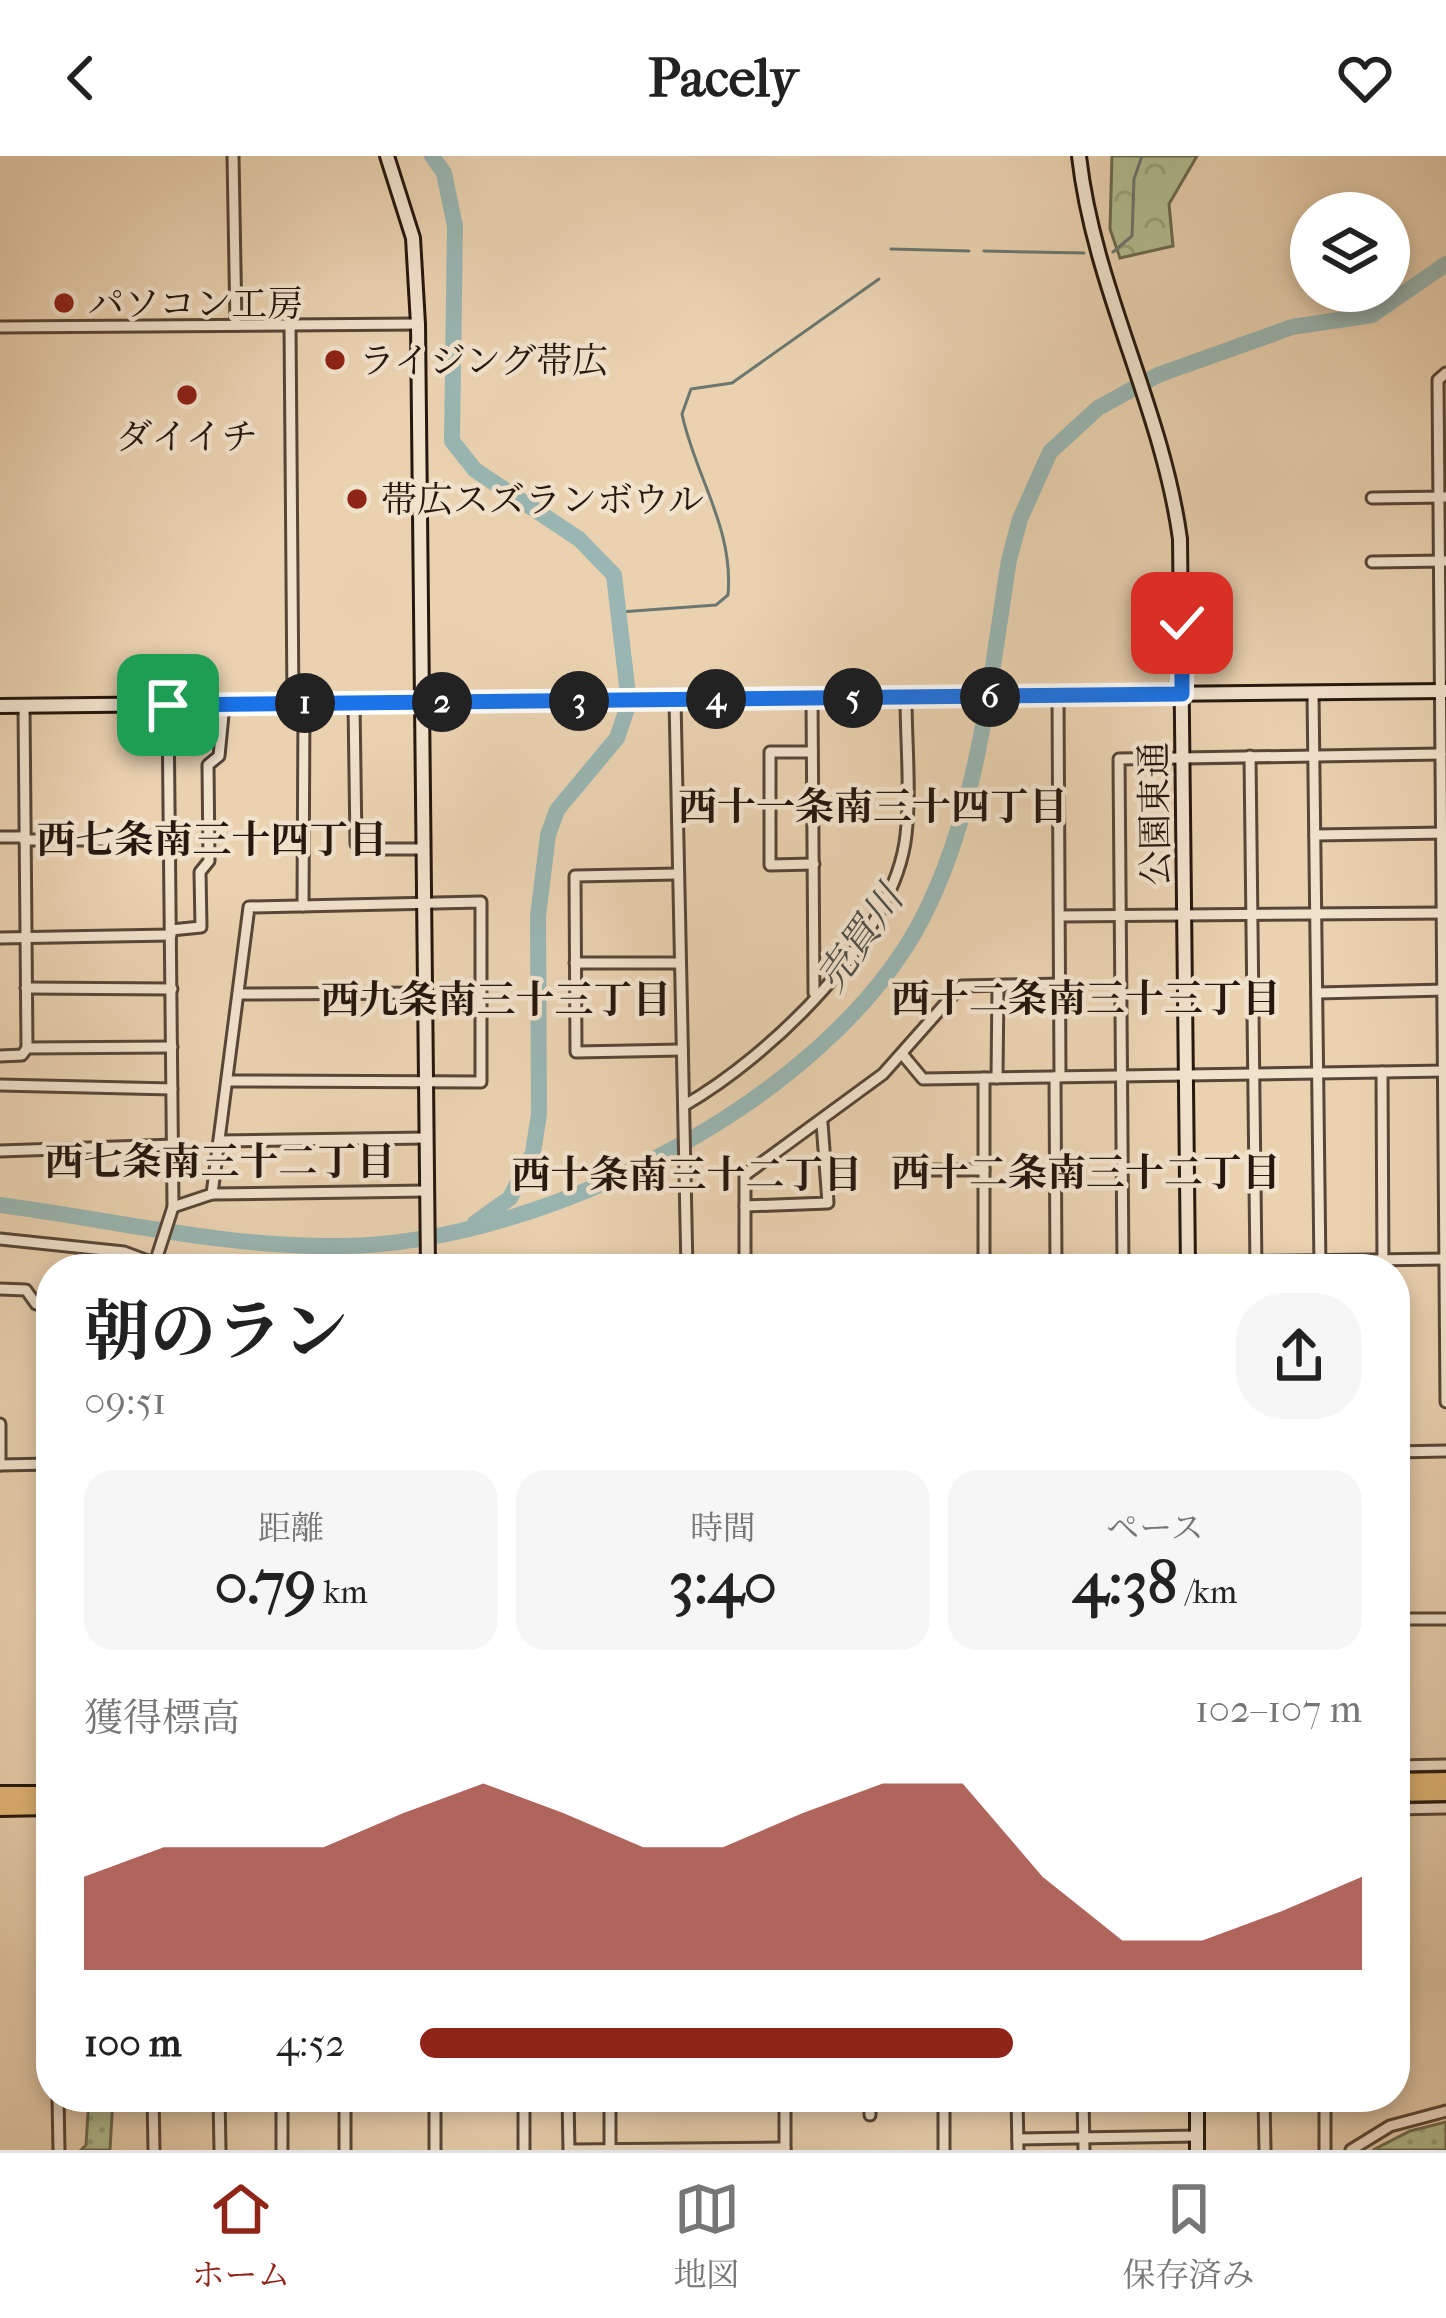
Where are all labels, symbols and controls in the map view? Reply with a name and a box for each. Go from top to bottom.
icon: back [48,45,114,111]
icon: heart [1332,45,1398,111]
text: Pacely [648,47,798,110]
map controls [1290,192,1410,312]
button: layers [1290,192,1410,312]
place label: パソコン工房 [88,283,303,325]
marker: パソコン工房 [51,290,77,316]
place label: ライジング帯広 [359,340,608,382]
marker: ライジング帯広 [322,347,348,373]
marker: ダイイチ [174,382,200,408]
place label: ダイイチ [116,416,258,458]
place label: 帯広スズランボウル [381,479,704,521]
marker: 帯広スズランボウル [344,486,370,512]
pin [1131,572,1233,674]
icon: check [1149,590,1215,656]
pin [117,654,219,756]
pin: 6 [960,667,1020,727]
pin: 5 [823,668,883,728]
pin: 4 [686,669,746,729]
pin: 3 [549,671,609,731]
icon: arrive [135,672,201,738]
pin: 2 [412,672,472,732]
pin: 1 [275,673,335,733]
text: 6 [981,677,999,716]
text: 5 [846,678,860,717]
text: 4 [706,679,726,718]
text: 3 [572,681,586,720]
text: 2 [434,682,450,721]
text: 1 [299,683,311,722]
street label: 公園東通 [1133,742,1177,886]
district label: 西十一条南三十四丁目 [678,784,1068,830]
district label: 西七条南三十四丁目 [36,817,388,863]
water label: 売買川 [807,874,915,1000]
district label: 西十二条南三十三丁目 [891,976,1281,1022]
district label: 西九条南三十三丁目 [320,977,672,1023]
district label: 西七条南三十二丁目 [44,1139,396,1185]
district label: 西十二条南三十二丁目 [891,1150,1281,1196]
district label: 西十条南三十二丁目 [511,1152,863,1198]
button: share [1236,1293,1362,1419]
text: 朝のラン [84,1294,348,1371]
text: 09:51 [84,1378,166,1424]
text: 距離 [258,1509,324,1548]
text: 時間 [690,1509,756,1548]
text: ペース [1106,1509,1204,1548]
text: 0.79 [214,1548,316,1619]
text: 3:40 [669,1548,777,1619]
text: 4:38 [1073,1548,1178,1619]
text: km [316,1573,368,1612]
text: /km [1178,1573,1237,1612]
text: 102–107 m [1195,1686,1362,1732]
text: 獲得標高 [84,1695,240,1741]
text: 100 m [84,2020,182,2066]
text: 4:52 [276,2020,345,2066]
tab: ホーム [192,2176,291,2295]
tab: 地図 [674,2176,740,2295]
tab: 保存済み [1123,2176,1255,2295]

